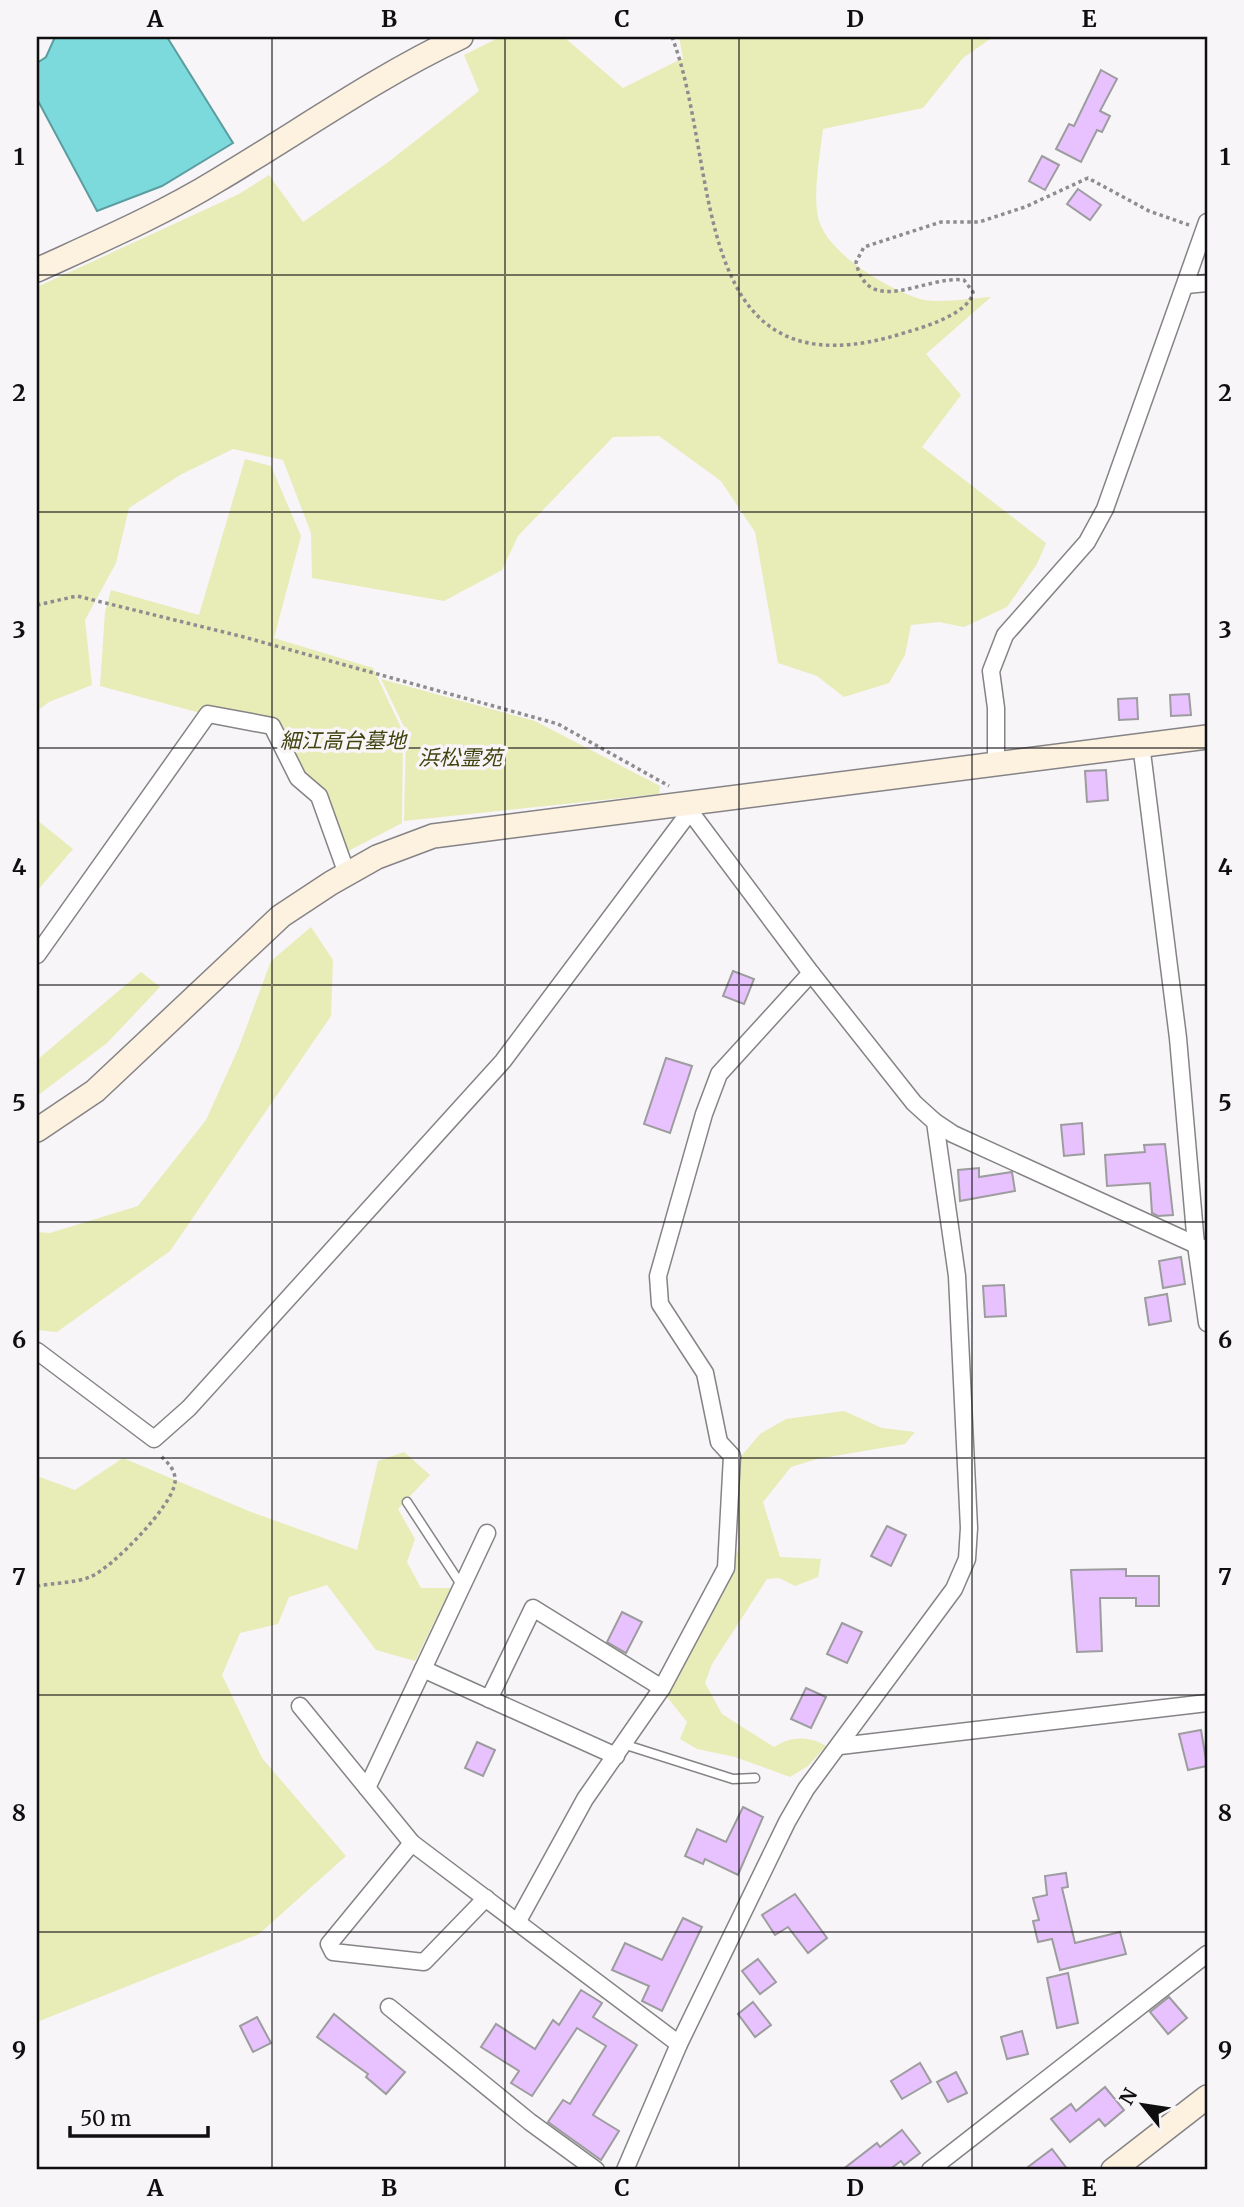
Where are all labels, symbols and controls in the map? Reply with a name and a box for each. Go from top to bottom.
text: A [146,4,164,33]
text: B [381,4,397,33]
text: C [614,4,630,33]
text: D [846,4,864,33]
text: E [1081,4,1097,33]
text: 1 [14,142,25,171]
text: 1 [1220,142,1231,171]
text: 2 [12,378,26,407]
text: 2 [1218,378,1232,407]
text: 3 [12,615,26,644]
text: 3 [1218,615,1232,644]
park label: 細江高台墓地 [280,727,408,754]
park label: 浜松霊苑 [418,744,505,771]
text: 4 [12,852,27,881]
text: 4 [1218,852,1233,881]
text: 5 [12,1088,26,1117]
text: 5 [1218,1088,1232,1117]
text: 6 [12,1325,26,1354]
text: 6 [1218,1325,1232,1354]
text: 7 [12,1562,26,1591]
text: 7 [1218,1562,1232,1591]
text: 8 [12,1798,26,1827]
text: 8 [1218,1798,1232,1827]
text: 9 [12,2035,26,2064]
text: 9 [1218,2035,1232,2064]
north arrow [1108,2070,1178,2140]
text: N [1114,2084,1142,2109]
scale bar [70,2095,208,2139]
text: 50 m [80,2105,131,2132]
text: A [146,2173,164,2202]
text: B [381,2173,397,2202]
text: C [614,2173,630,2202]
text: D [846,2173,864,2202]
text: E [1081,2173,1097,2202]

